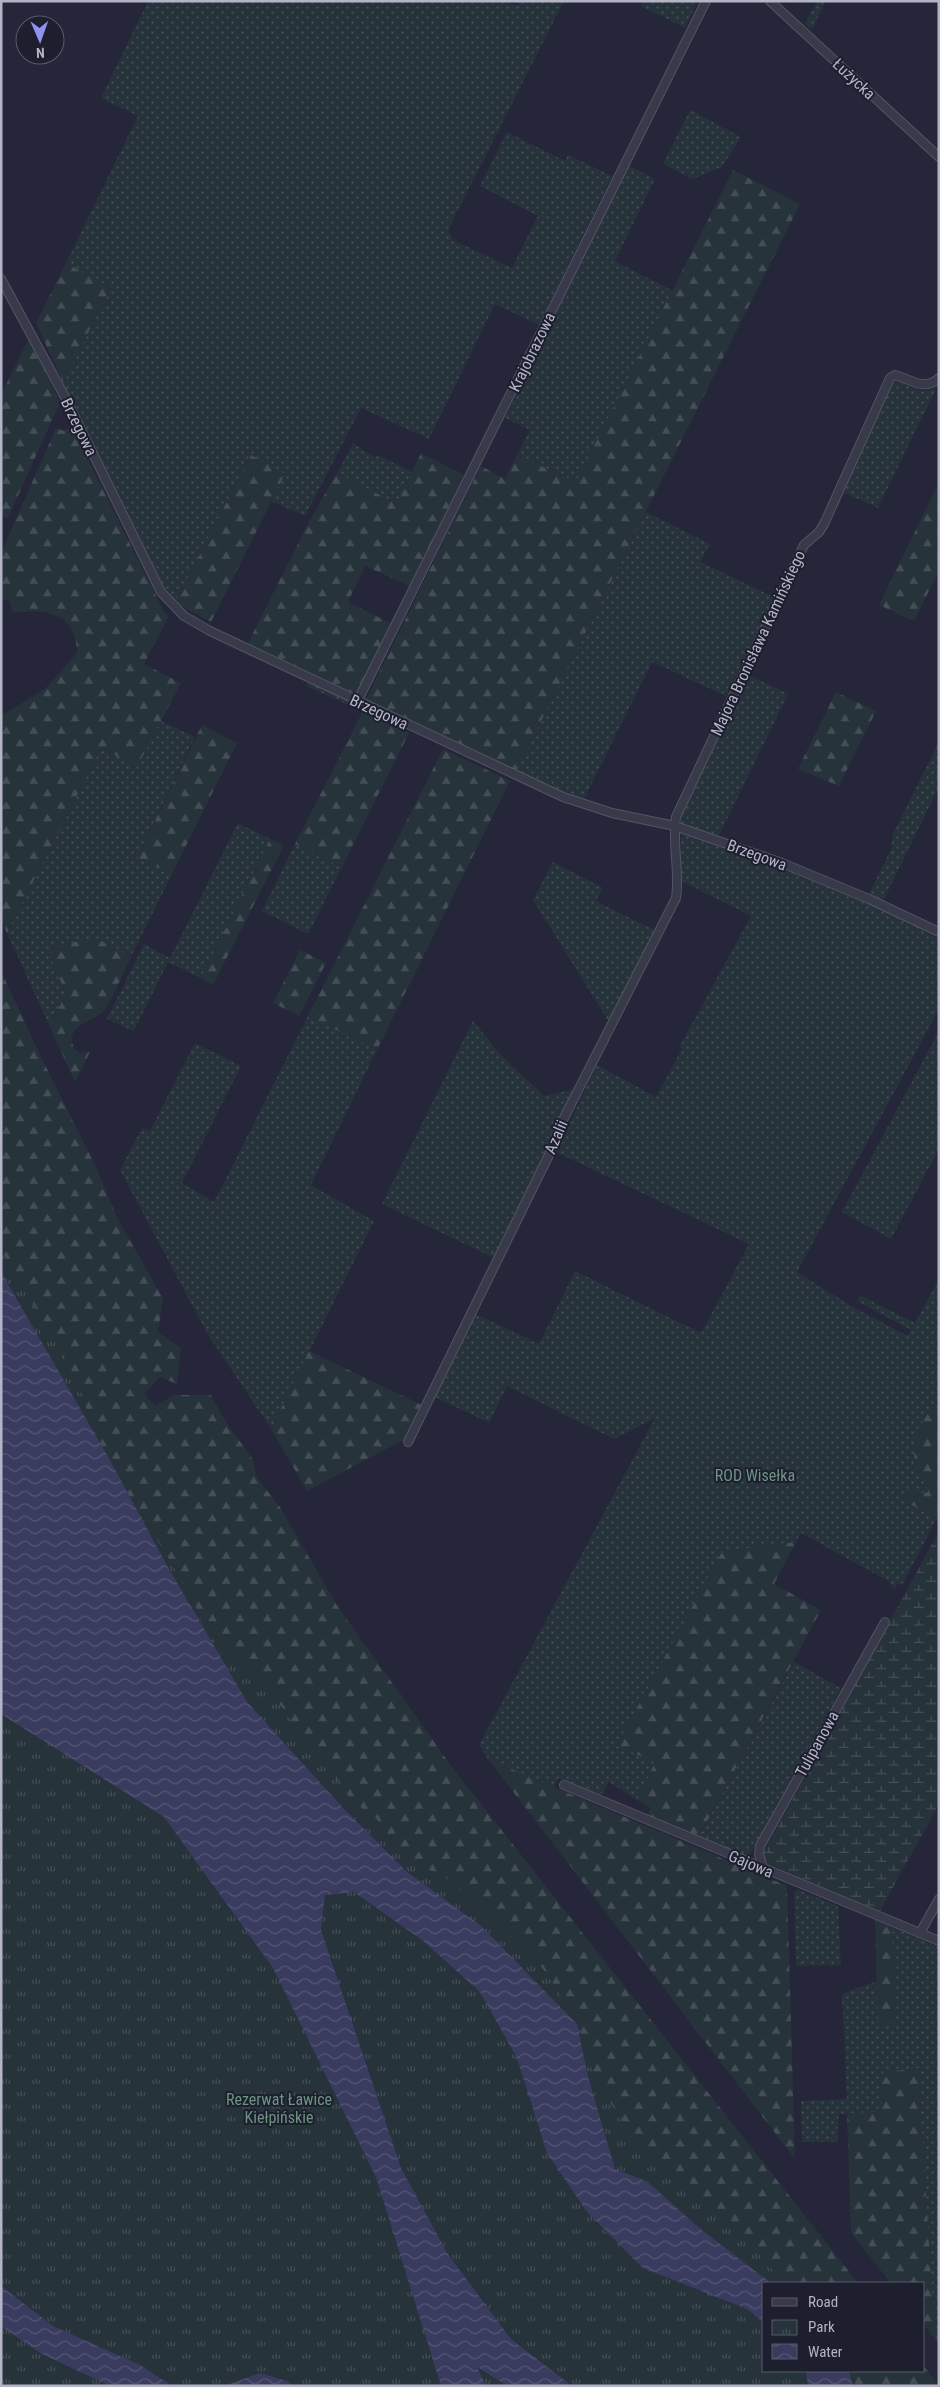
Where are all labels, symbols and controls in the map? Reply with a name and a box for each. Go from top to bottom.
north arrow [15,15,65,65]
text: N [36,45,45,61]
street label: Łużycka [829,55,879,103]
street label: Krajobrazowa [505,309,559,395]
street label: Brzegowa [57,395,101,459]
street label: Majora Bronisława Kamińskiego [707,547,809,739]
street label: Brzegowa [347,690,411,734]
street label: Brzegowa [725,835,789,875]
street label: Azalii [540,1117,572,1157]
park label: ROD Wisełka [715,1466,795,1485]
street label: Tulipanowa [791,1708,843,1780]
street label: Gajowa [726,1846,776,1882]
park label: Rezerwat Ławice Kiełpińskie [226,2090,332,2127]
legend [762,2282,925,2372]
text: Road [808,2293,838,2311]
text: Park [808,2318,835,2336]
text: Water [808,2343,843,2361]

